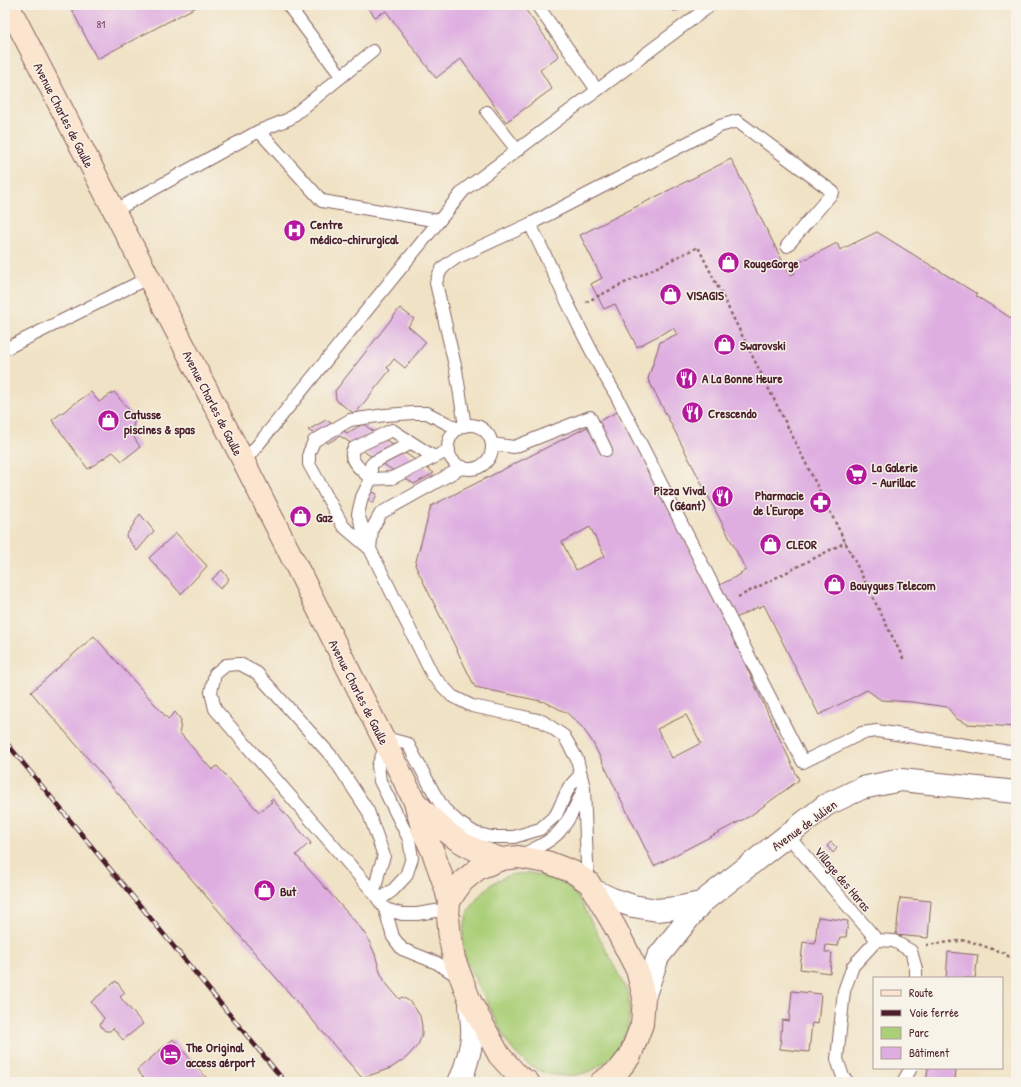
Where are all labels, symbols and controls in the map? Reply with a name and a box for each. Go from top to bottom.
house number: 81 [97,17,105,31]
street label: Avenue Charles de Gaulle [30,59,98,171]
place label: Centre médico-chirurgical [310,215,399,249]
hospital icon: Centre médico-chirurgical [282,218,308,244]
shop icon: RougeGorge [715,250,741,276]
place label: RougeGorge [744,254,800,273]
shop icon: VISAGIS [658,282,684,308]
place label: VISAGIS [686,286,724,304]
shop icon: Swarovski [712,332,738,358]
place label: Swarovski [740,336,786,354]
street label: Avenue Charles de Gaulle [179,347,247,459]
restaurant icon: A La Bonne Heure [674,365,700,391]
place label: A La Bonne Heure [702,369,783,387]
restaurant icon: Crescendo [680,400,706,426]
place label: Crescendo [708,404,757,422]
place label: Catusse piscines & spas [124,405,195,439]
shop icon: Catusse piscines & spas [95,408,121,434]
place label: La Galerie - Aurillac [872,458,919,491]
supermarket icon: La Galerie - Aurillac [844,461,870,487]
place label: Pizza Vival (Géant) [654,481,707,514]
restaurant icon: Pizza Vival (Géant) [709,484,735,510]
place label: Pharmacie de l'Europe [753,486,805,520]
pharmacy icon: Pharmacie de l'Europe [807,489,833,515]
shop icon: Gaz [287,504,313,530]
place label: Gaz [316,508,333,526]
shop icon: CLEOR [758,531,784,557]
place label: CLEOR [786,535,817,553]
shop icon: Bouygues Telecom [821,572,847,598]
place label: Bouygues Telecom [850,576,936,595]
street label: Avenue Charles de Gaulle [325,636,393,748]
street label: Avenue de Julien [768,795,840,855]
street label: Village des Haras [811,843,875,915]
shop icon: But [252,878,278,904]
place label: But [280,882,297,900]
legend [873,977,1003,1069]
text: Route [909,984,933,1001]
text: Voie ferrée [909,1004,959,1021]
text: Parc [909,1024,929,1041]
place label: The Original access aérport [185,1038,255,1072]
hotel icon: The Original access aérport [157,1041,183,1067]
text: Bâtiment [909,1044,950,1061]

